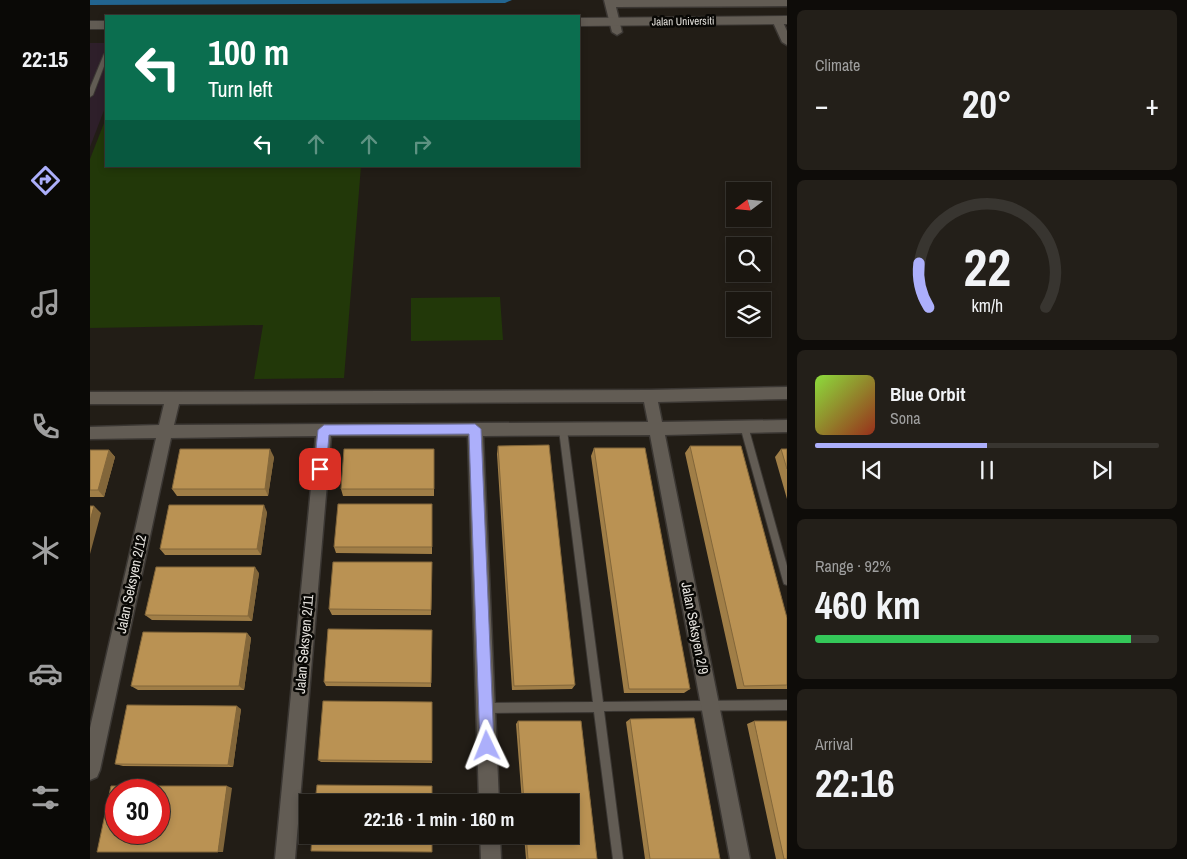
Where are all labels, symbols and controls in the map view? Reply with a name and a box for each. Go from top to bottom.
street label: Jalan Universiti [652,13,714,29]
text: 100 m [208,29,289,76]
icon: left [125,35,190,100]
text: 22:15 [22,44,68,74]
text: Climate [815,54,860,76]
text: Turn left [208,74,273,104]
text: 20° [962,79,1012,130]
text: − [815,86,828,124]
text: + [1146,86,1159,124]
icon: left [249,130,277,158]
icon: ahead [302,130,330,158]
icon: ahead [355,130,383,158]
icon: right [408,130,436,158]
icon: directions [28,163,63,198]
north arrow [726,182,771,228]
map controls [726,182,771,337]
text: 22 [963,232,1011,302]
button: search [726,237,771,282]
icon: music [28,286,63,321]
button: layers [726,292,771,337]
text: km/h [971,294,1003,318]
text: Blue Orbit [890,381,965,407]
text: Sona [890,407,921,429]
icon: phone [28,409,63,444]
pin [299,448,341,490]
icon: arrive [306,455,334,483]
icon: previous [858,456,886,484]
icon: pause [973,456,1001,484]
icon: next [1088,456,1116,484]
icon: climate [28,533,63,568]
street label: Jalan Seksyen 2/12 [112,533,150,635]
text: Range · 92% [815,555,891,577]
street label: Jalan Seksyen 2/9 [677,580,713,676]
text: 460 km [815,580,921,631]
street label: Jalan Seksyen 2/11 [291,593,317,694]
icon: car [28,656,63,691]
position arrow [460,719,512,771]
text: Arrival [815,733,853,755]
text: 22:16 [815,758,895,809]
speed limit sign: 30 [105,779,170,844]
icon: filters [28,780,63,815]
text: 22:16 · 1 min · 160 m [364,806,514,832]

